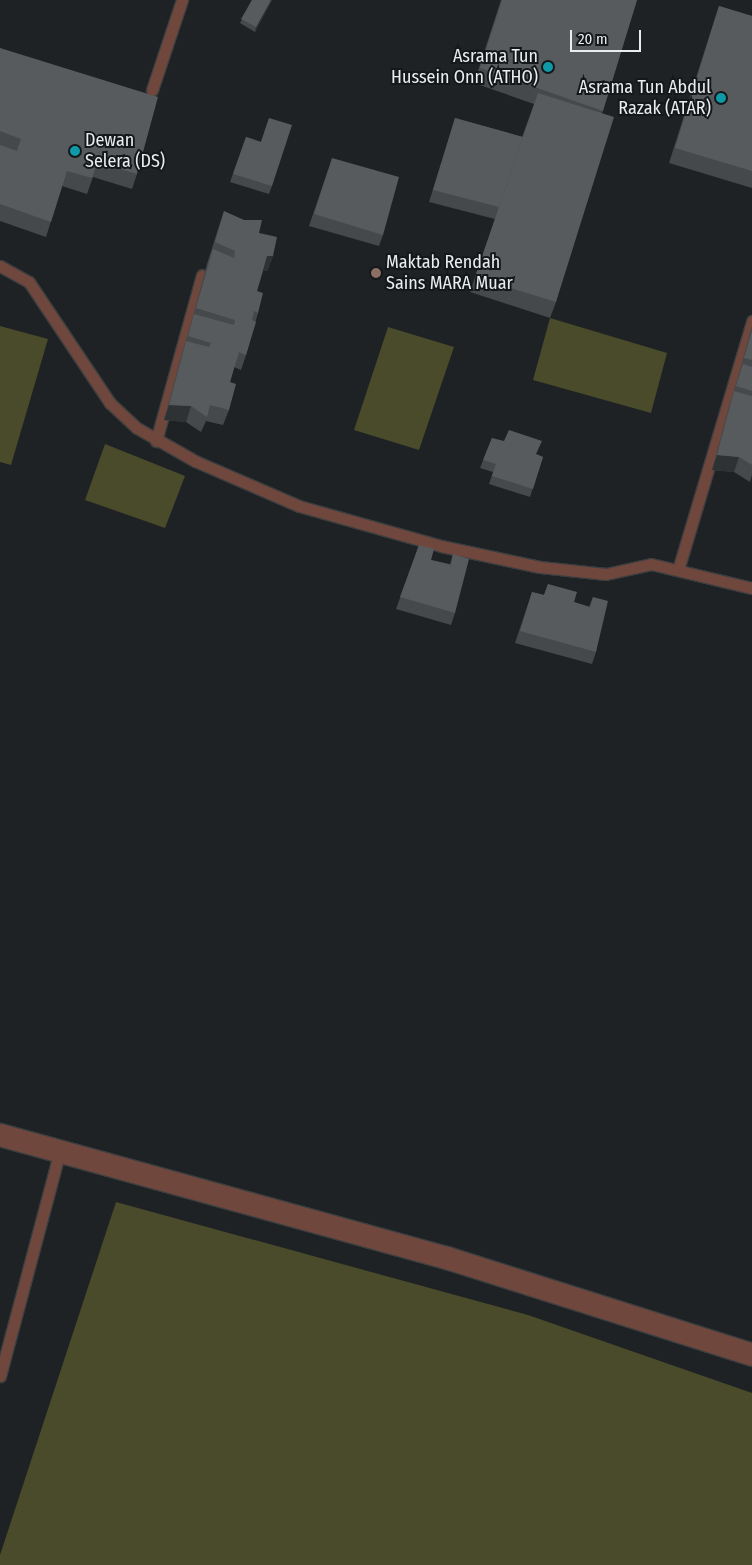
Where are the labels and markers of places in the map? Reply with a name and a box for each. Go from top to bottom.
place label: Asrama Tun Hussein Onn (ATHO) [391,46,538,88]
marker: Asrama Tun Hussein Onn (ATHO) [542,61,554,73]
place label: Asrama Tun Abdul Razak (ATAR) [579,77,711,120]
marker: Asrama Tun Abdul Razak (ATAR) [715,92,727,104]
place label: Dewan Selera (DS) [85,130,165,172]
marker: Dewan Selera (DS) [69,145,81,157]
place label: Maktab Rendah Sains MARA Muar [386,252,513,294]
marker: Maktab Rendah Sains MARA Muar [370,267,382,279]

